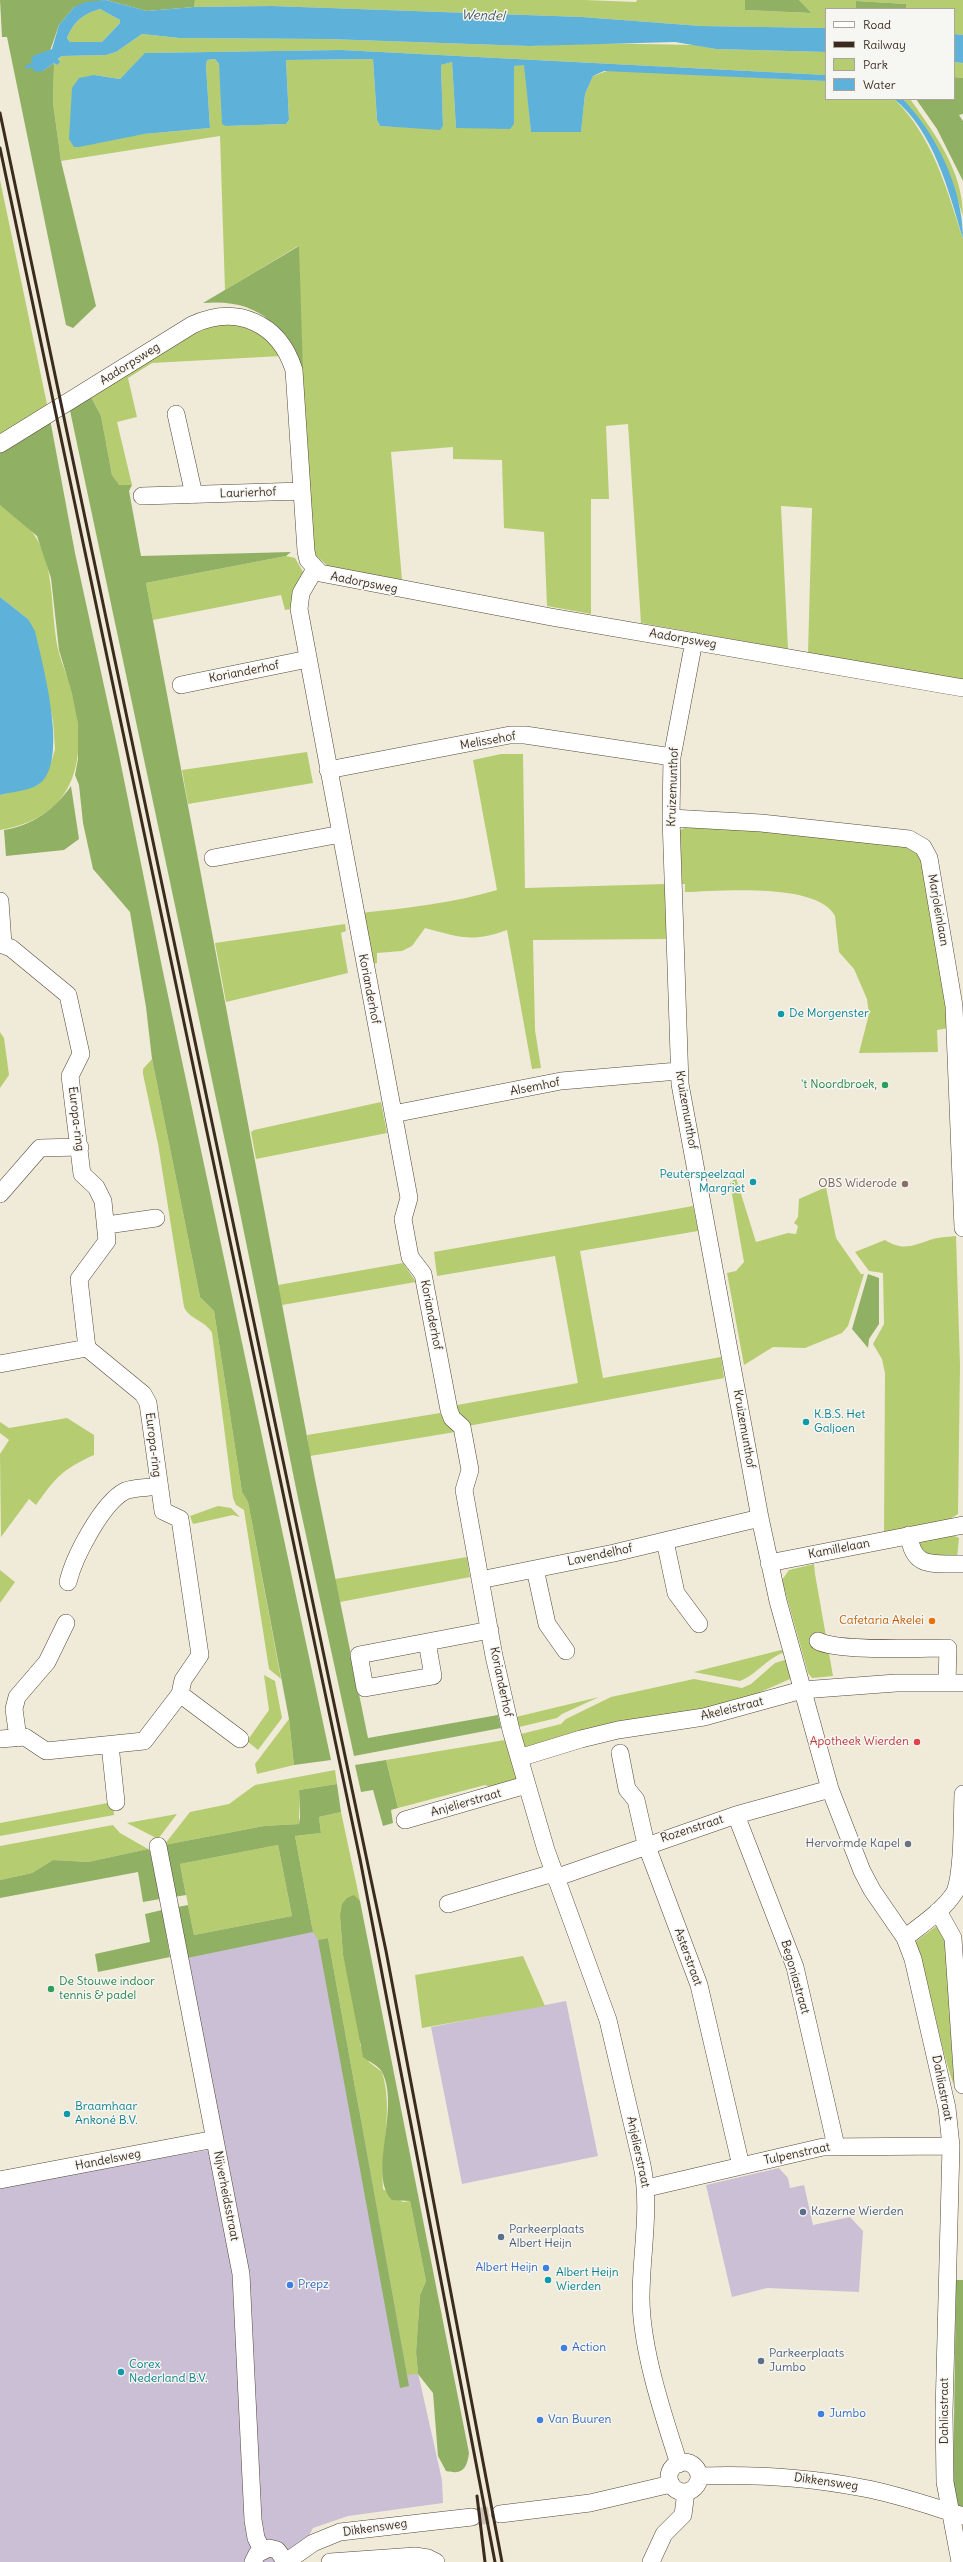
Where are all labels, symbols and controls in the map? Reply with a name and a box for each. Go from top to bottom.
water label: Wendel [461,7,505,25]
legend [825,8,955,100]
text: Road [863,17,891,32]
text: Railway [863,37,906,52]
text: Park [863,57,888,72]
text: Water [863,77,896,92]
street label: Aadorpsweg [97,340,163,388]
street label: Laurierhof [219,485,277,501]
street label: Aadorpsweg [329,569,399,597]
street label: Aadorpsweg [648,626,718,652]
street label: Korianderhof [208,658,280,686]
street label: Melissehof [459,729,517,753]
street label: Kruizemunthof [664,747,682,827]
street label: Marjoleinlaan [925,873,951,947]
street label: Korianderhof [355,953,383,1025]
place label: De Morgenster [789,1007,869,1021]
marker: De Morgenster [776,1009,786,1019]
street label: Kruizemunthof [672,1069,700,1151]
street label: Alsemhof [509,1075,561,1099]
place label: 't Noordbroek, [801,1078,877,1092]
marker: 't Noordbroek, [880,1080,890,1090]
street label: Europa-ring [65,1086,87,1152]
place label: Peuterspeelzaal Margriet [660,1168,745,1196]
marker: Peuterspeelzaal Margriet [748,1177,758,1187]
place label: OBS Widerode [818,1177,897,1191]
marker: OBS Widerode [900,1179,910,1189]
street label: Korianderhof [417,1279,445,1351]
street label: Kruizemunthof [730,1388,758,1470]
place label: K.B.S. Het Galjoen [814,1408,865,1436]
street label: Europa-ring [142,1412,164,1478]
marker: K.B.S. Het Galjoen [801,1417,811,1427]
street label: Kamillelaan [807,1536,871,1562]
street label: Lavendelhof [566,1541,634,1569]
place label: Cafetaria Akelei [839,1614,924,1628]
marker: Cafetaria Akelei [927,1616,937,1626]
street label: Korianderhof [487,1646,515,1718]
street label: Akeleistraat [699,1694,765,1724]
place label: Apotheek Wierden [810,1735,909,1749]
marker: Apotheek Wierden [912,1737,922,1747]
street label: Anjelierstraat [429,1786,503,1820]
street label: Rozenstraat [659,1812,725,1846]
place label: Hervormde Kapel [806,1837,900,1851]
marker: Hervormde Kapel [903,1839,913,1849]
street label: Asterstraat [671,1926,705,1988]
street label: Begoniastraat [778,1938,812,2016]
place label: De Stouwe indoor tennis & padel [59,1975,155,2003]
marker: De Stouwe indoor tennis & padel [46,1984,56,1994]
street label: Dahliastraat [929,2054,955,2122]
place label: Braamhaar Ankoné B.V. [75,2100,138,2128]
marker: Braamhaar Ankoné B.V. [62,2109,72,2119]
street label: Anjelierstraat [623,2115,653,2189]
street label: Tulpenstraat [763,2140,831,2168]
street label: Handelsweg [74,2147,142,2173]
street label: Nijverheidsstraat [210,2150,242,2242]
place label: Kazerne Wierden [811,2205,904,2219]
marker: Kazerne Wierden [798,2207,808,2217]
place label: Parkeerplaats Albert Heijn [509,2223,584,2251]
marker: Parkeerplaats Albert Heijn [496,2232,506,2242]
place label: Albert Heijn [475,2261,538,2275]
marker: Albert Heijn [541,2263,551,2273]
place label: Albert Heijn Wierden [556,2266,619,2294]
marker: Albert Heijn Wierden [543,2275,553,2285]
place label: Prepz [298,2278,329,2292]
marker: Prepz [285,2280,295,2290]
place label: Action [572,2341,606,2355]
marker: Action [559,2343,569,2353]
place label: Parkeerplaats Jumbo [769,2347,844,2375]
marker: Parkeerplaats Jumbo [756,2356,766,2366]
place label: Corex Nederland B.V. [129,2358,208,2386]
marker: Corex Nederland B.V. [116,2367,126,2377]
street label: Dahliastraat [938,2378,952,2444]
place label: Jumbo [829,2407,866,2421]
marker: Jumbo [816,2409,826,2419]
place label: Van Buuren [548,2413,611,2427]
marker: Van Buuren [535,2415,545,2425]
street label: Dikkensweg [793,2470,859,2494]
street label: Dikkensweg [342,2516,408,2540]

